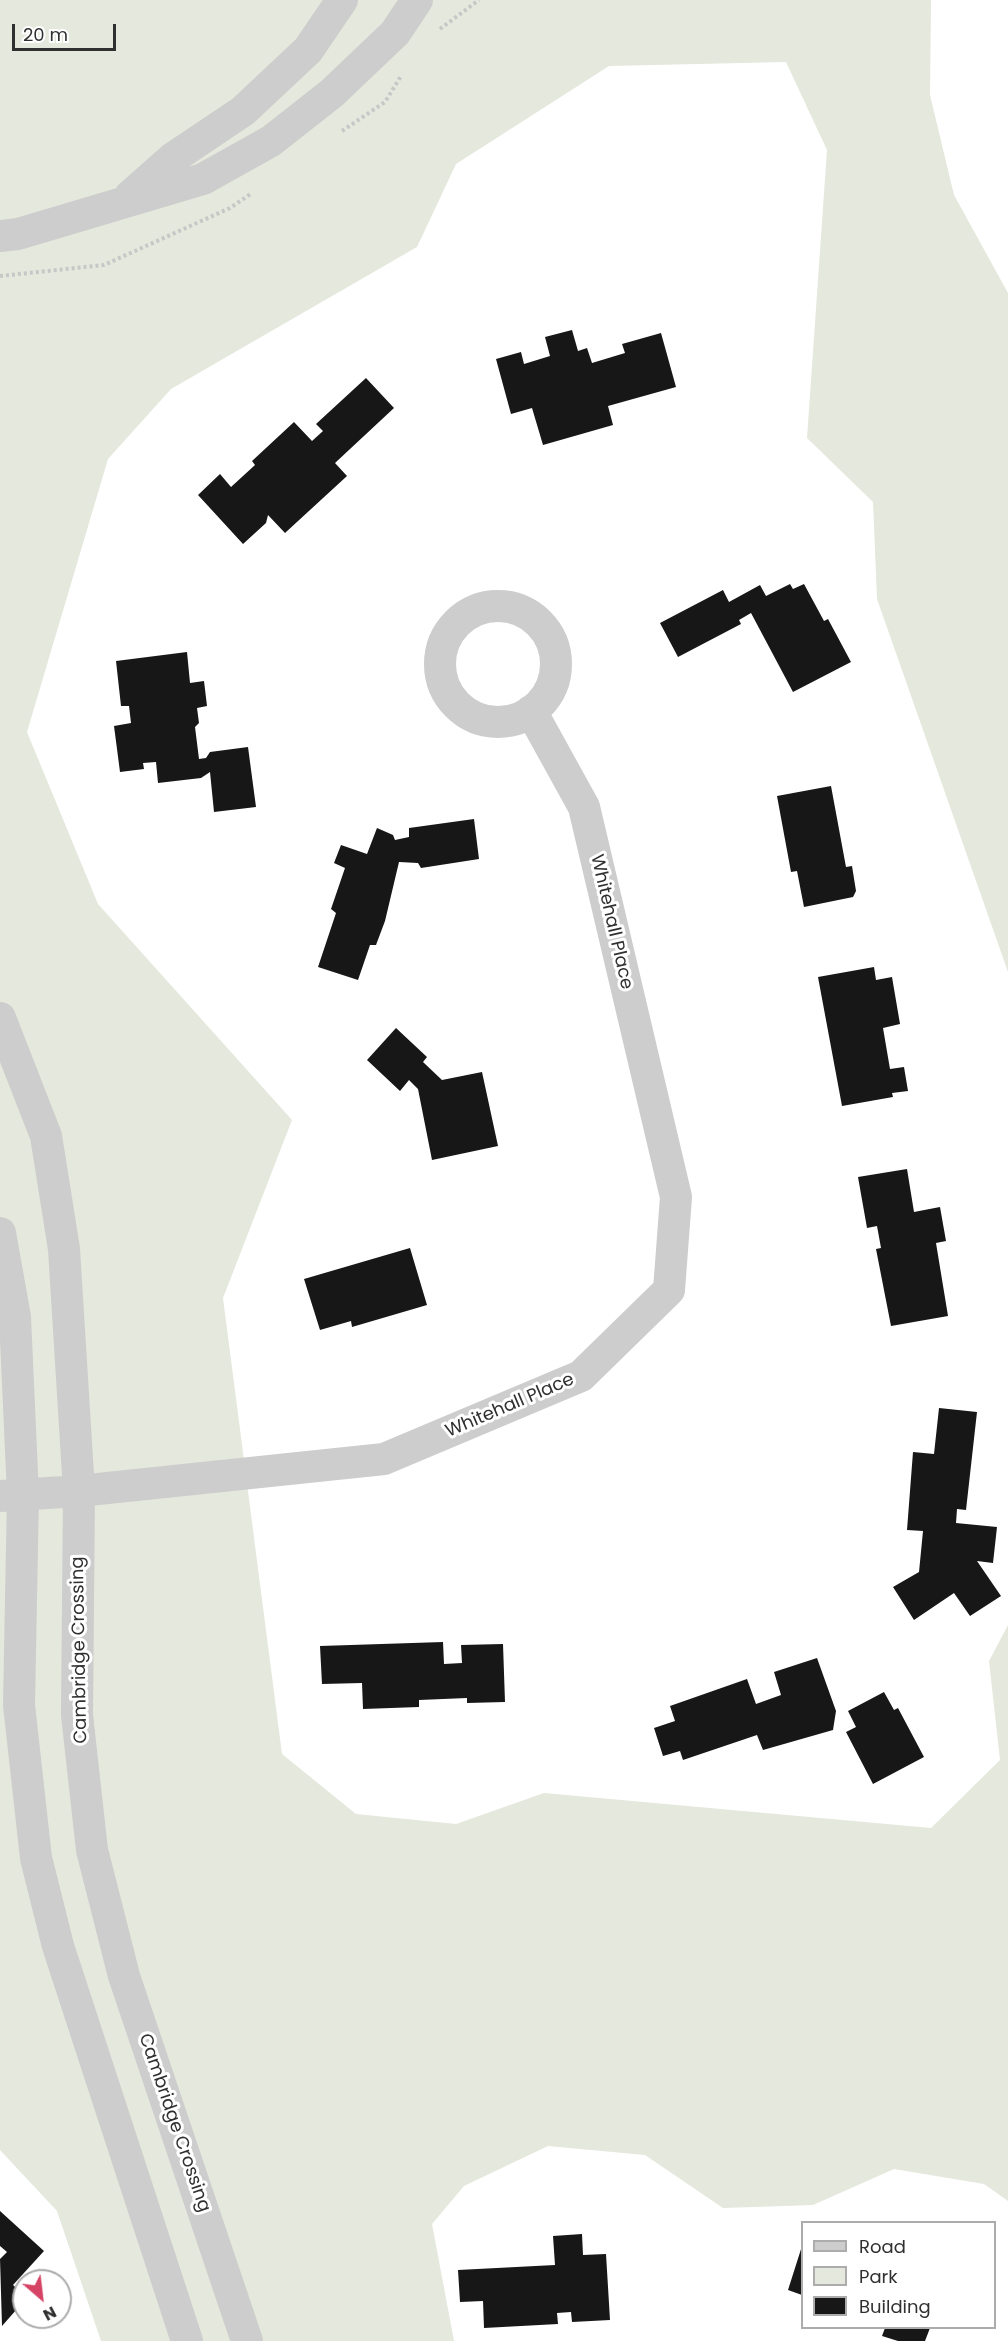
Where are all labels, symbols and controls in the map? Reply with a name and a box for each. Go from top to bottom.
scale bar [15,12,118,50]
text: 20 m [23,22,68,47]
street label: Whitehall Place [585,852,637,992]
street label: Whitehall Place [442,1369,578,1443]
street label: Cambridge Crossing [68,1556,92,1744]
street label: Cambridge Crossing [133,2031,215,2215]
legend [801,2221,996,2329]
text: Road [859,2234,906,2259]
text: Park [859,2264,898,2289]
north arrow [12,2269,72,2329]
text: Building [859,2294,931,2319]
text: N [39,2301,60,2327]

